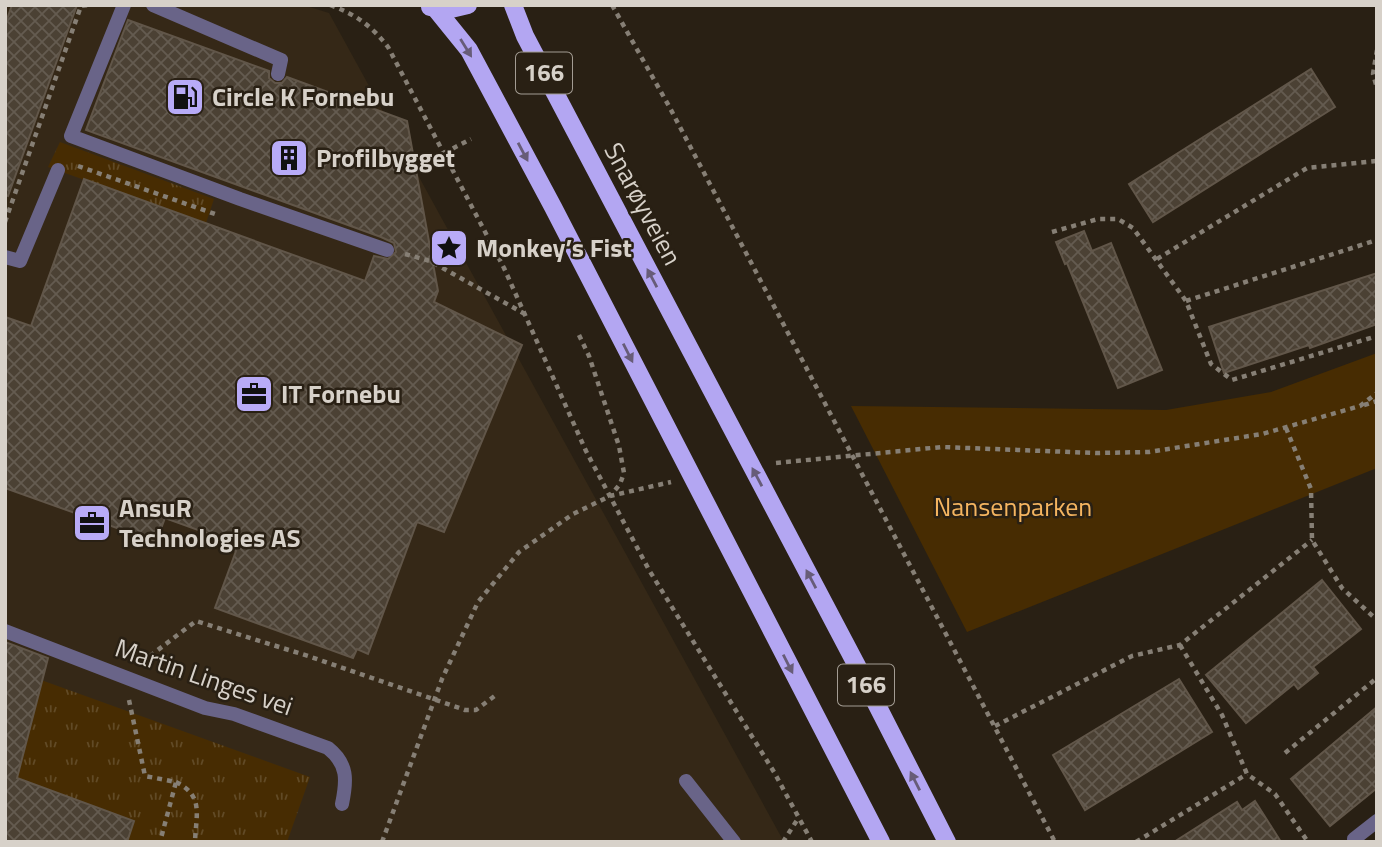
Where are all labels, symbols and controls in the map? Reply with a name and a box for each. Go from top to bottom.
one-way arrow [460,38,473,57]
road number: 166 [516,52,572,94]
fuel station icon: Circle K Fornebu [164,76,206,118]
place label: Circle K Fornebu [212,77,394,116]
street label: Snarøyveien [595,135,692,272]
building icon: Profilbygget [268,137,310,179]
place label: Profilbygget [316,138,455,177]
one-way arrow [517,142,529,161]
place icon: Monkey’s Fist [428,227,470,269]
place label: Monkey’s Fist [476,228,632,267]
one-way arrow [646,268,658,288]
one-way arrow [623,343,634,363]
office icon: IT Fornebu [233,373,275,415]
place label: IT Fornebu [281,374,401,413]
one-way arrow [751,467,763,486]
park label: Nansenparken [934,487,1092,526]
place label: AnsuR Technologies AS [119,488,301,557]
office icon: AnsuR Technologies AS [71,502,113,544]
one-way arrow [805,569,817,589]
street label: Martin Linges vei [110,628,298,725]
one-way arrow [782,654,793,674]
road number: 166 [838,664,894,706]
one-way arrow [910,771,921,791]

